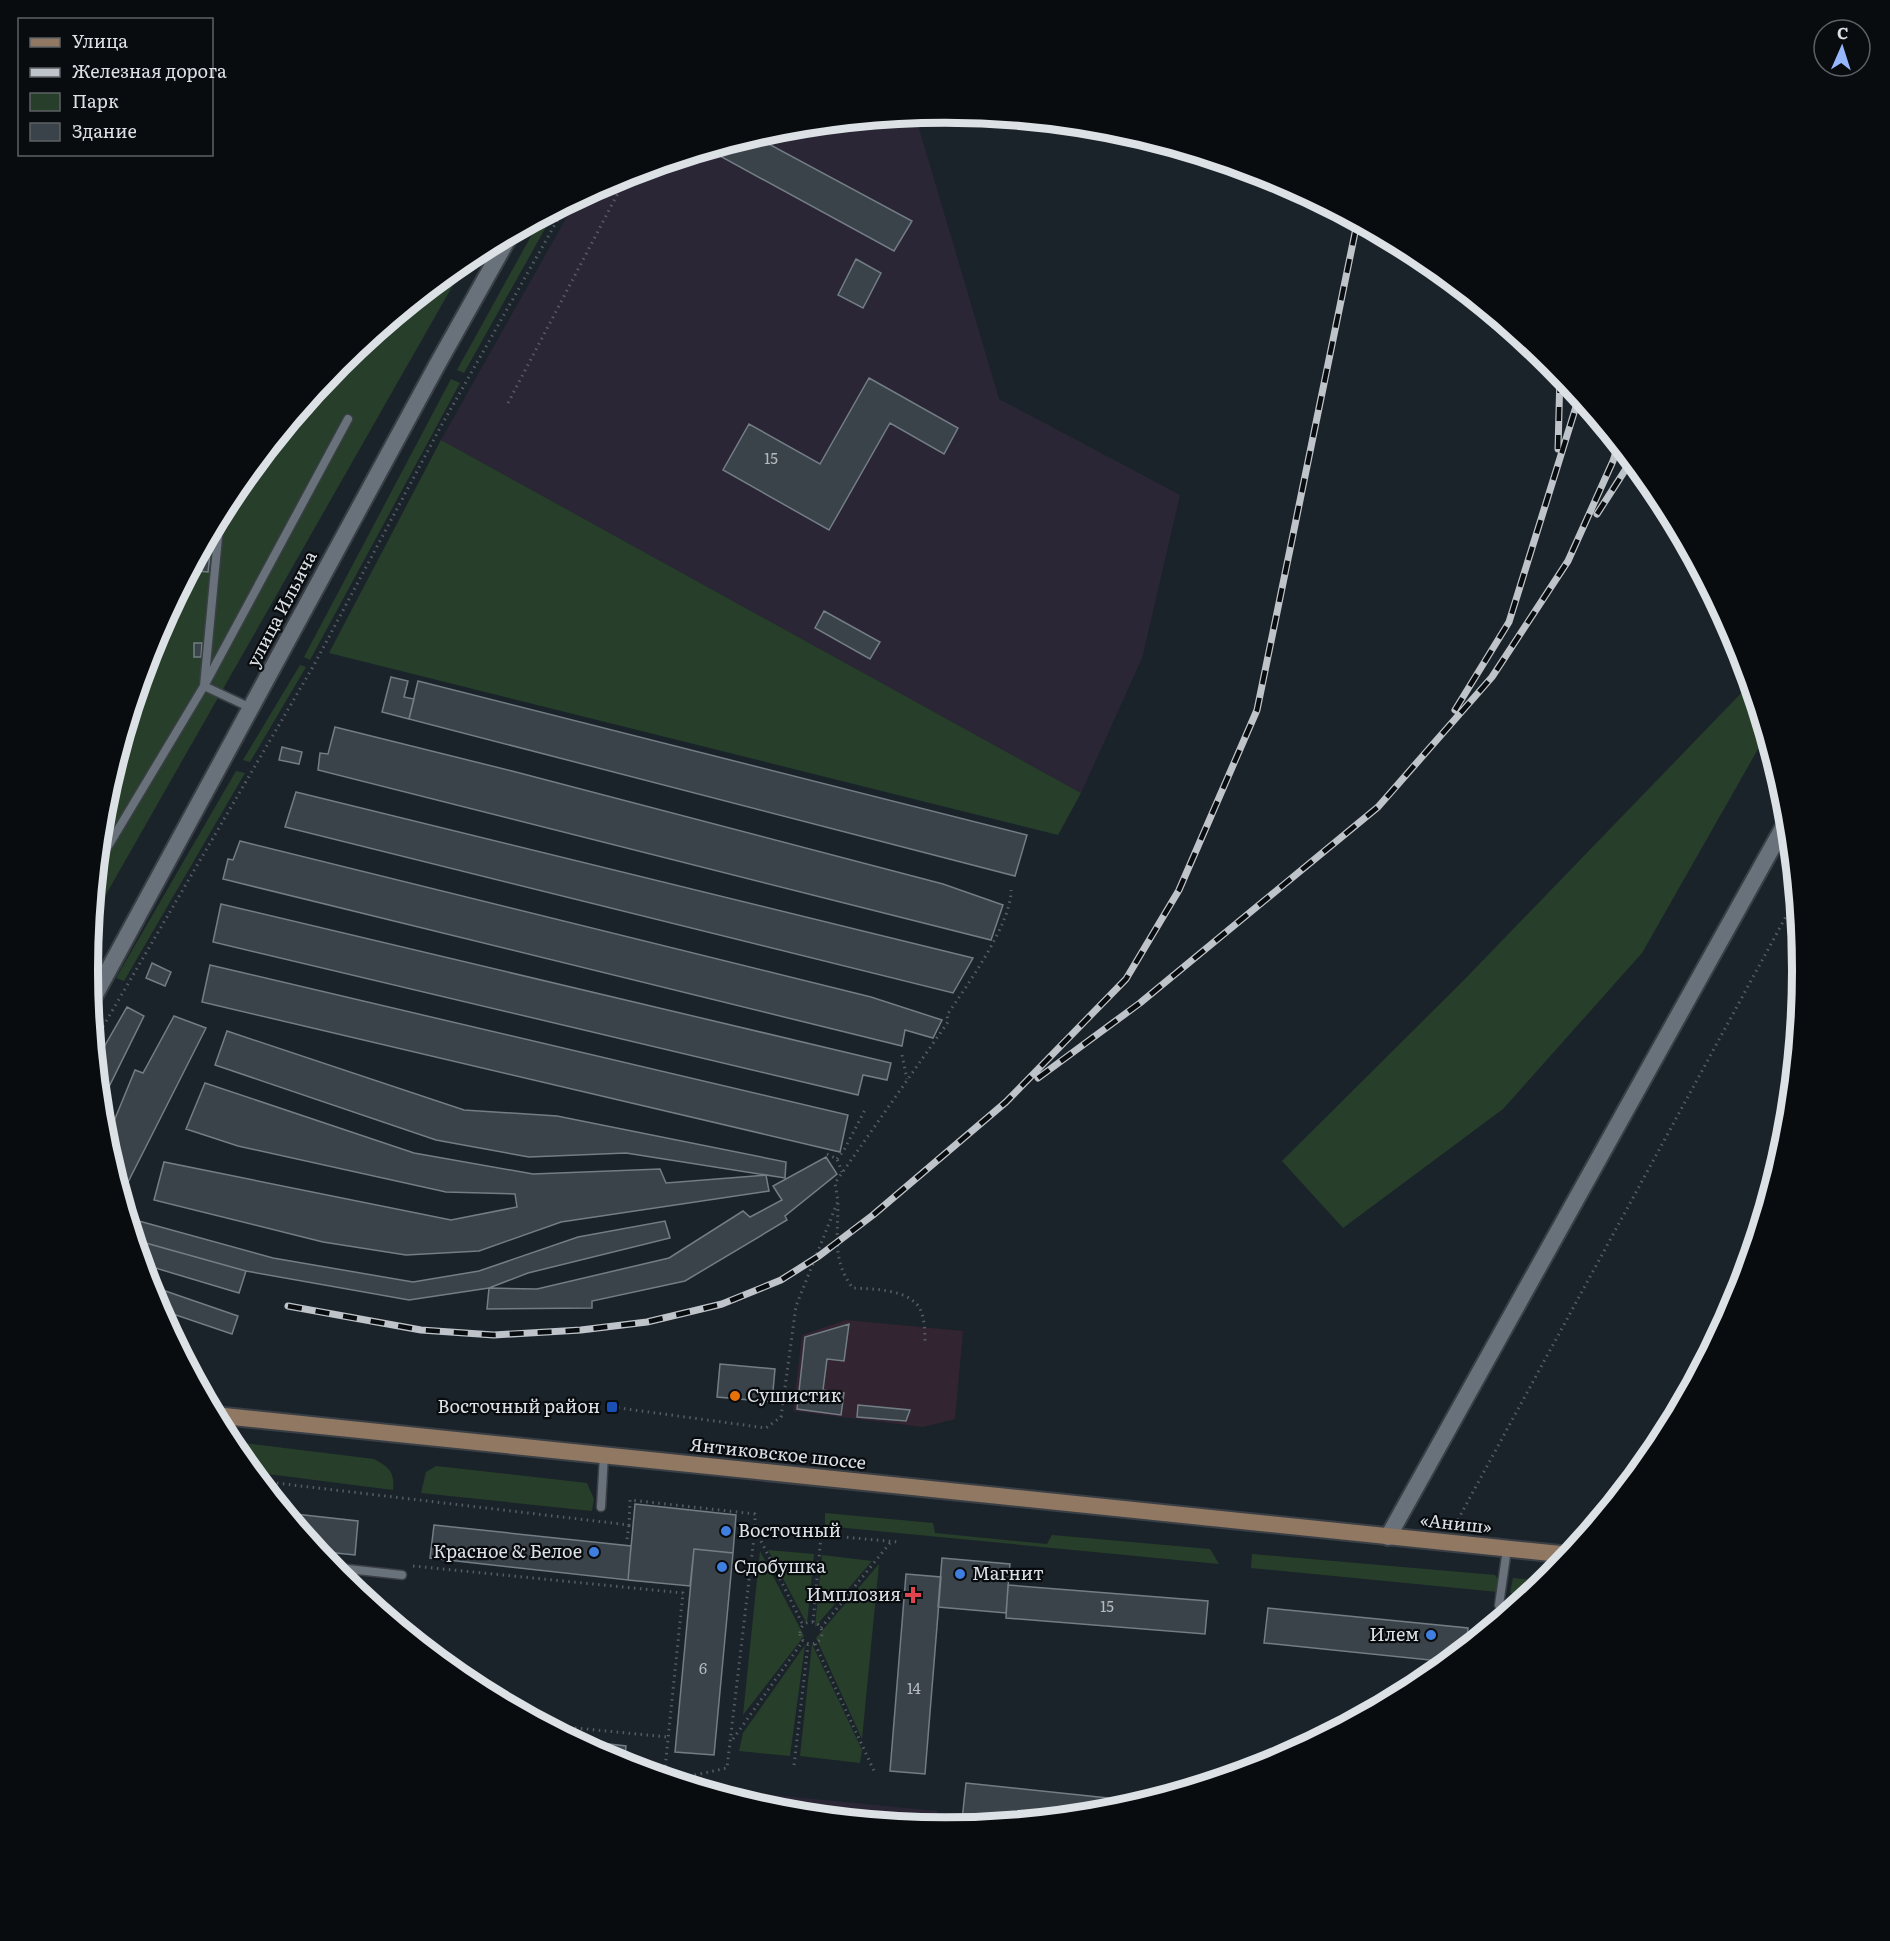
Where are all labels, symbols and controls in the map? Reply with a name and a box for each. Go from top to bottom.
legend [18,18,213,156]
north arrow [1812,18,1872,78]
text: С [1837,20,1849,44]
text: Улица [72,27,128,54]
text: Железная дорога [72,57,227,84]
text: Парк [72,87,119,114]
text: Здание [72,117,137,144]
house number: 15 [764,446,778,469]
street label: улица Ильича [239,545,323,671]
place label: Сушистик [747,1381,842,1408]
marker: Сушистик [728,1389,742,1403]
place label: Восточный район [438,1392,600,1419]
marker: Восточный район [605,1400,619,1414]
street label: Янтиковское шоссе [689,1430,867,1475]
street label: «Аниш» [1419,1505,1494,1540]
place label: Восточный [738,1516,841,1543]
marker: Восточный [719,1524,733,1538]
place label: Красное & Белое [433,1537,582,1564]
marker: Красное & Белое [587,1545,601,1559]
place label: Сдобушка [734,1552,826,1579]
place label: Магнит [972,1559,1044,1586]
marker: Сдобушка [715,1560,729,1574]
marker: Магнит [953,1567,967,1581]
place label: Имплозия [806,1580,901,1607]
marker: Имплозия [906,1588,920,1602]
house number: 15 [1100,1594,1114,1617]
place label: Илем [1370,1620,1419,1647]
marker: Илем [1424,1628,1438,1642]
house number: 6 [699,1656,707,1679]
house number: 14 [907,1676,921,1699]

